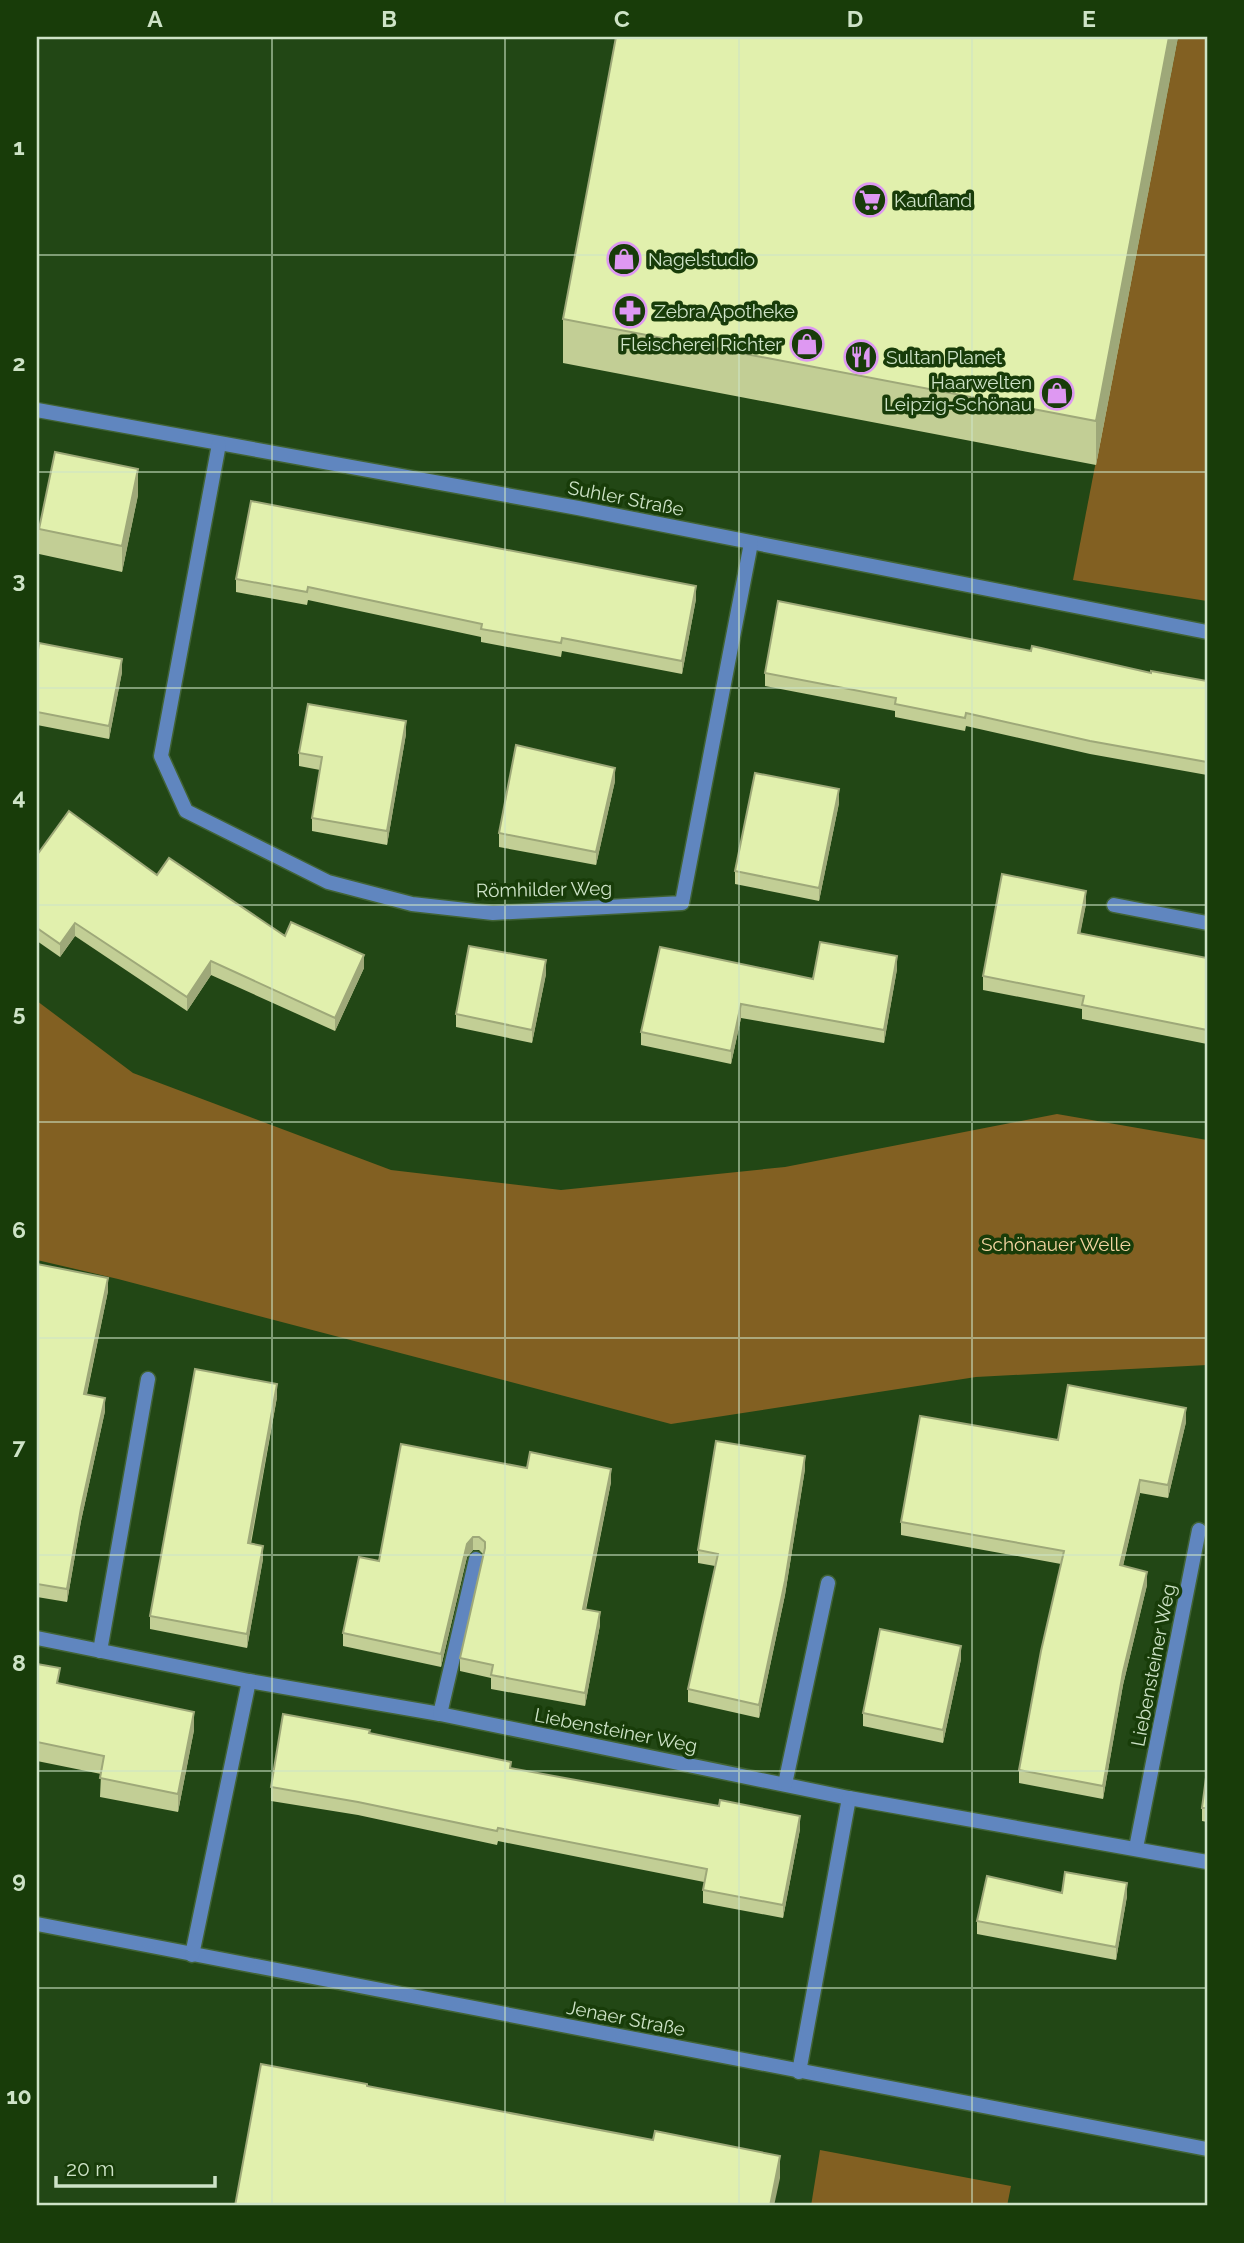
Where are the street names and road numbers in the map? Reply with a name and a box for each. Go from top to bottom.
street label: Suhler Straße [566,476,686,520]
street label: Römhilder Weg [476,877,612,901]
street label: Liebensteiner Weg [1126,1582,1180,1748]
street label: Liebensteiner Weg [533,1703,699,1757]
street label: Jenaer Straße [565,1996,687,2040]

